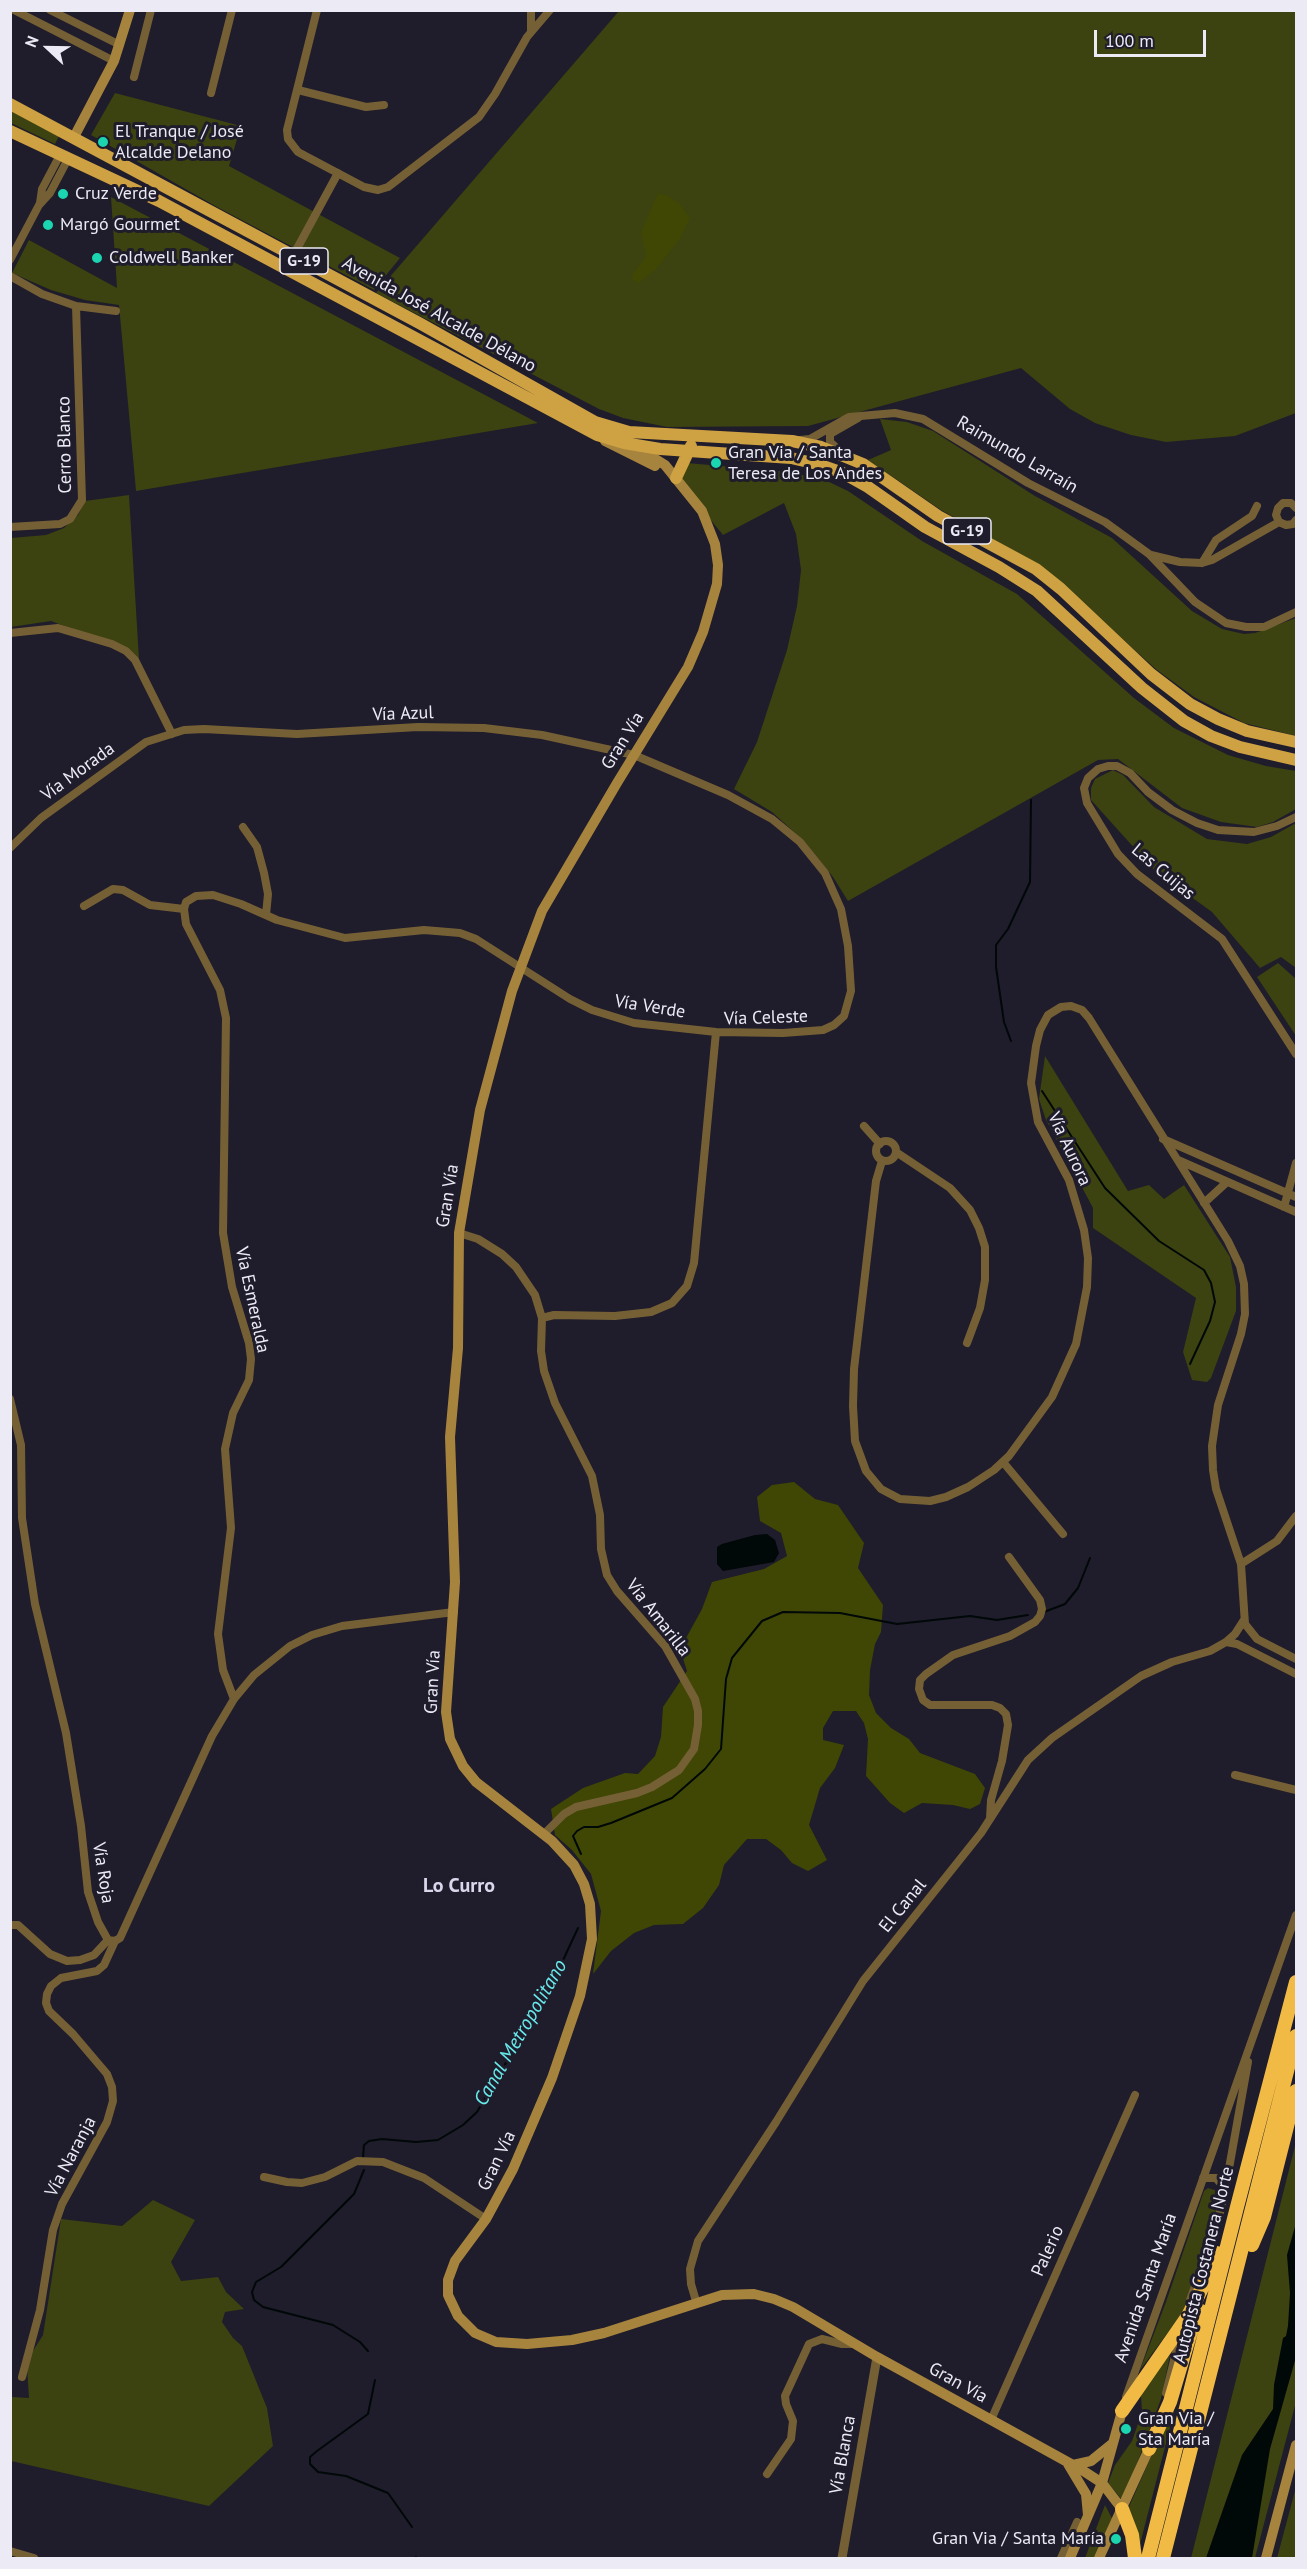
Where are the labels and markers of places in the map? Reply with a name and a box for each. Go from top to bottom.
place label: El Tranque / José Alcalde Delano [115,121,244,164]
marker: El Tranque / José Alcalde Delano [96,135,110,149]
place label: Cruz Verde [75,183,157,205]
marker: Cruz Verde [56,187,70,201]
place label: Margó Gourmet [60,214,180,236]
marker: Margó Gourmet [41,218,55,232]
place label: Coldwell Banker [109,247,234,269]
marker: Coldwell Banker [90,251,104,265]
place label: Gran Via / Santa Teresa de Los Andes [728,442,882,484]
marker: Gran Via / Santa Teresa de Los Andes [709,456,723,470]
place label: Gran Via / Sta María [1138,2408,1214,2450]
marker: Gran Via / Sta María [1119,2422,1133,2436]
place label: Gran Via / Santa María [932,2528,1104,2550]
marker: Gran Via / Santa María [1109,2532,1123,2546]

